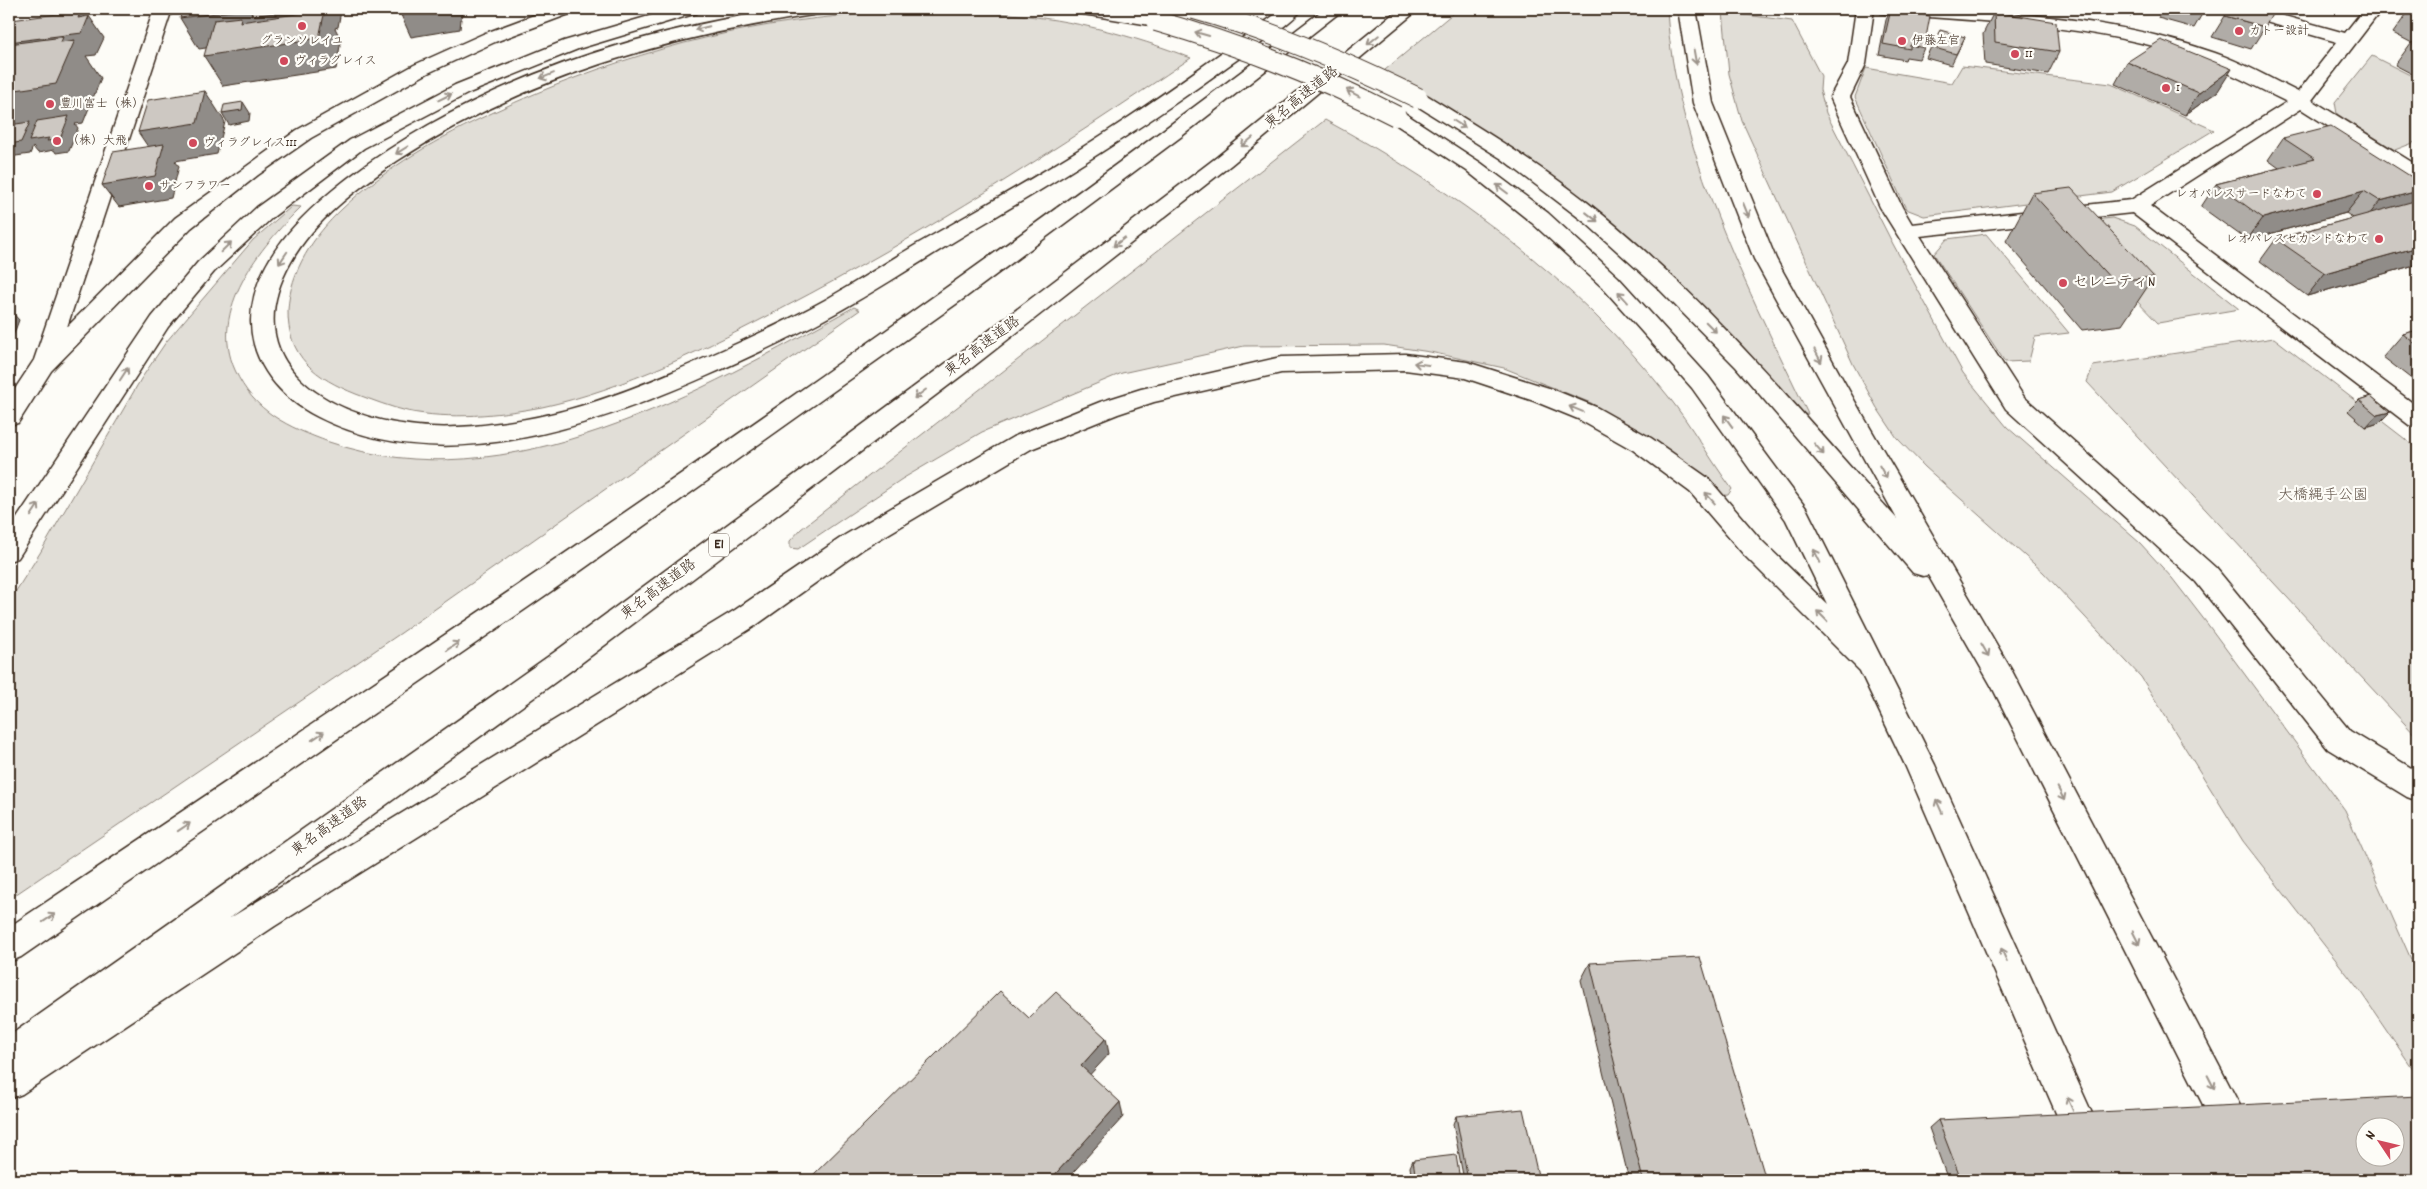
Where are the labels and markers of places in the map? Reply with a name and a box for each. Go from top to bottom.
marker: グランソレイユ [296,20,308,32]
place label: カトー設計 [2249,23,2309,40]
marker: カトー設計 [2233,25,2245,37]
place label: グランソレイユ [260,33,344,50]
place label: 伊藤左官 [1912,33,1960,50]
marker: 伊藤左官 [1896,35,1908,47]
place label: II [2025,46,2033,63]
marker: II [2009,48,2021,60]
place label: ヴィラグレイス [294,53,377,70]
marker: ヴィラグレイス [278,55,290,67]
place label: I [2176,80,2180,97]
marker: I [2160,82,2172,94]
place label: 豊川富士（株） [60,96,144,113]
marker: 豊川富士（株） [44,98,56,110]
place label: （株）大飛 [67,133,127,150]
marker: （株）大飛 [51,135,63,147]
place label: ヴィラグレイスIII [203,135,297,152]
marker: ヴィラグレイスIII [187,137,199,149]
place label: サンフラワー [159,178,231,195]
marker: サンフラワー [143,180,155,192]
place label: レオパレスサードなわて [2175,186,2307,203]
marker: レオパレスサードなわて [2311,188,2323,200]
place label: レオパレスセカンドなわて [2225,231,2369,248]
marker: レオパレスセカンドなわて [2373,233,2385,245]
place label: セレニティN [2073,272,2155,294]
marker: セレニティN [2057,277,2069,289]

